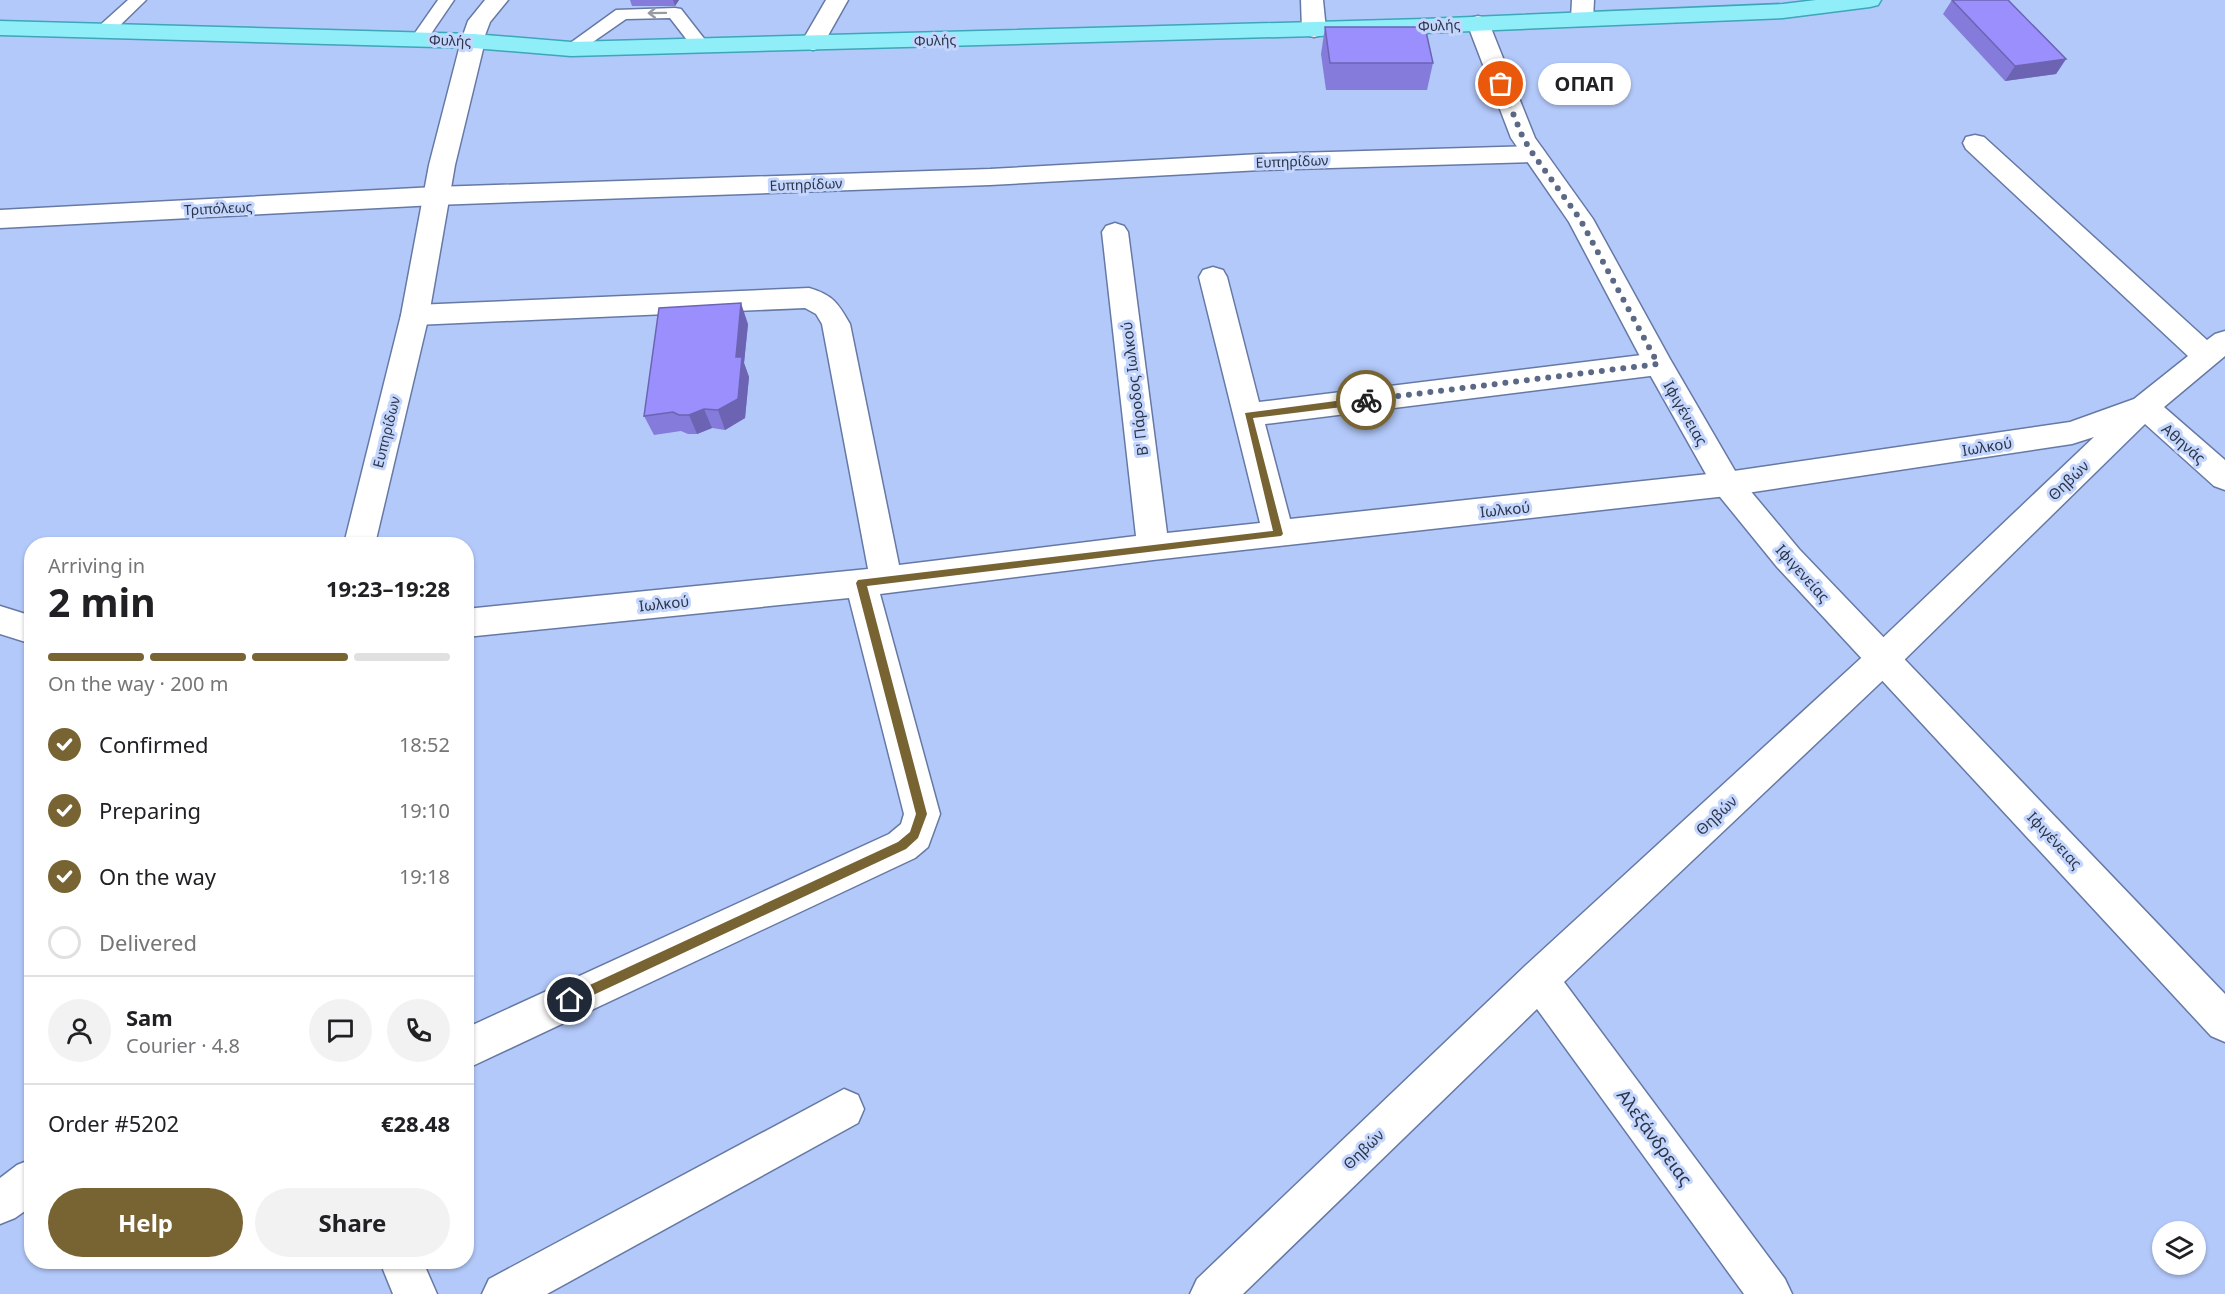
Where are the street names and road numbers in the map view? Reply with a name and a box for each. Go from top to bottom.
street label: Φυλής [1417,14,1461,36]
street label: Φυλής [429,30,472,50]
street label: Φυλής [914,30,957,50]
street label: Ευπηρίδων [1255,150,1329,172]
street label: Ευπηρίδων [769,173,843,195]
street label: Τριπόλεως [183,197,253,219]
street label: Β' Πάροδος Ιωλκού [1116,321,1152,457]
street label: Ιφιγένειας [1659,377,1713,449]
street label: Ευπηρίδων [368,394,404,470]
street label: Αθηνάς [2158,419,2210,467]
street label: Ιωλκού [1960,432,2014,460]
street label: Θηβών [2043,455,2093,504]
street label: Ιωλκού [1479,496,1531,522]
street label: Ιφιγενείας [1772,540,1834,606]
street label: Ιωλκού [638,590,690,616]
street label: Θηβών [1691,791,1741,839]
street label: Ιφιγένειας [2023,807,2087,873]
street label: Αλεξάνδρειας [1612,1084,1698,1190]
street label: Θηβών [1338,1124,1388,1173]

